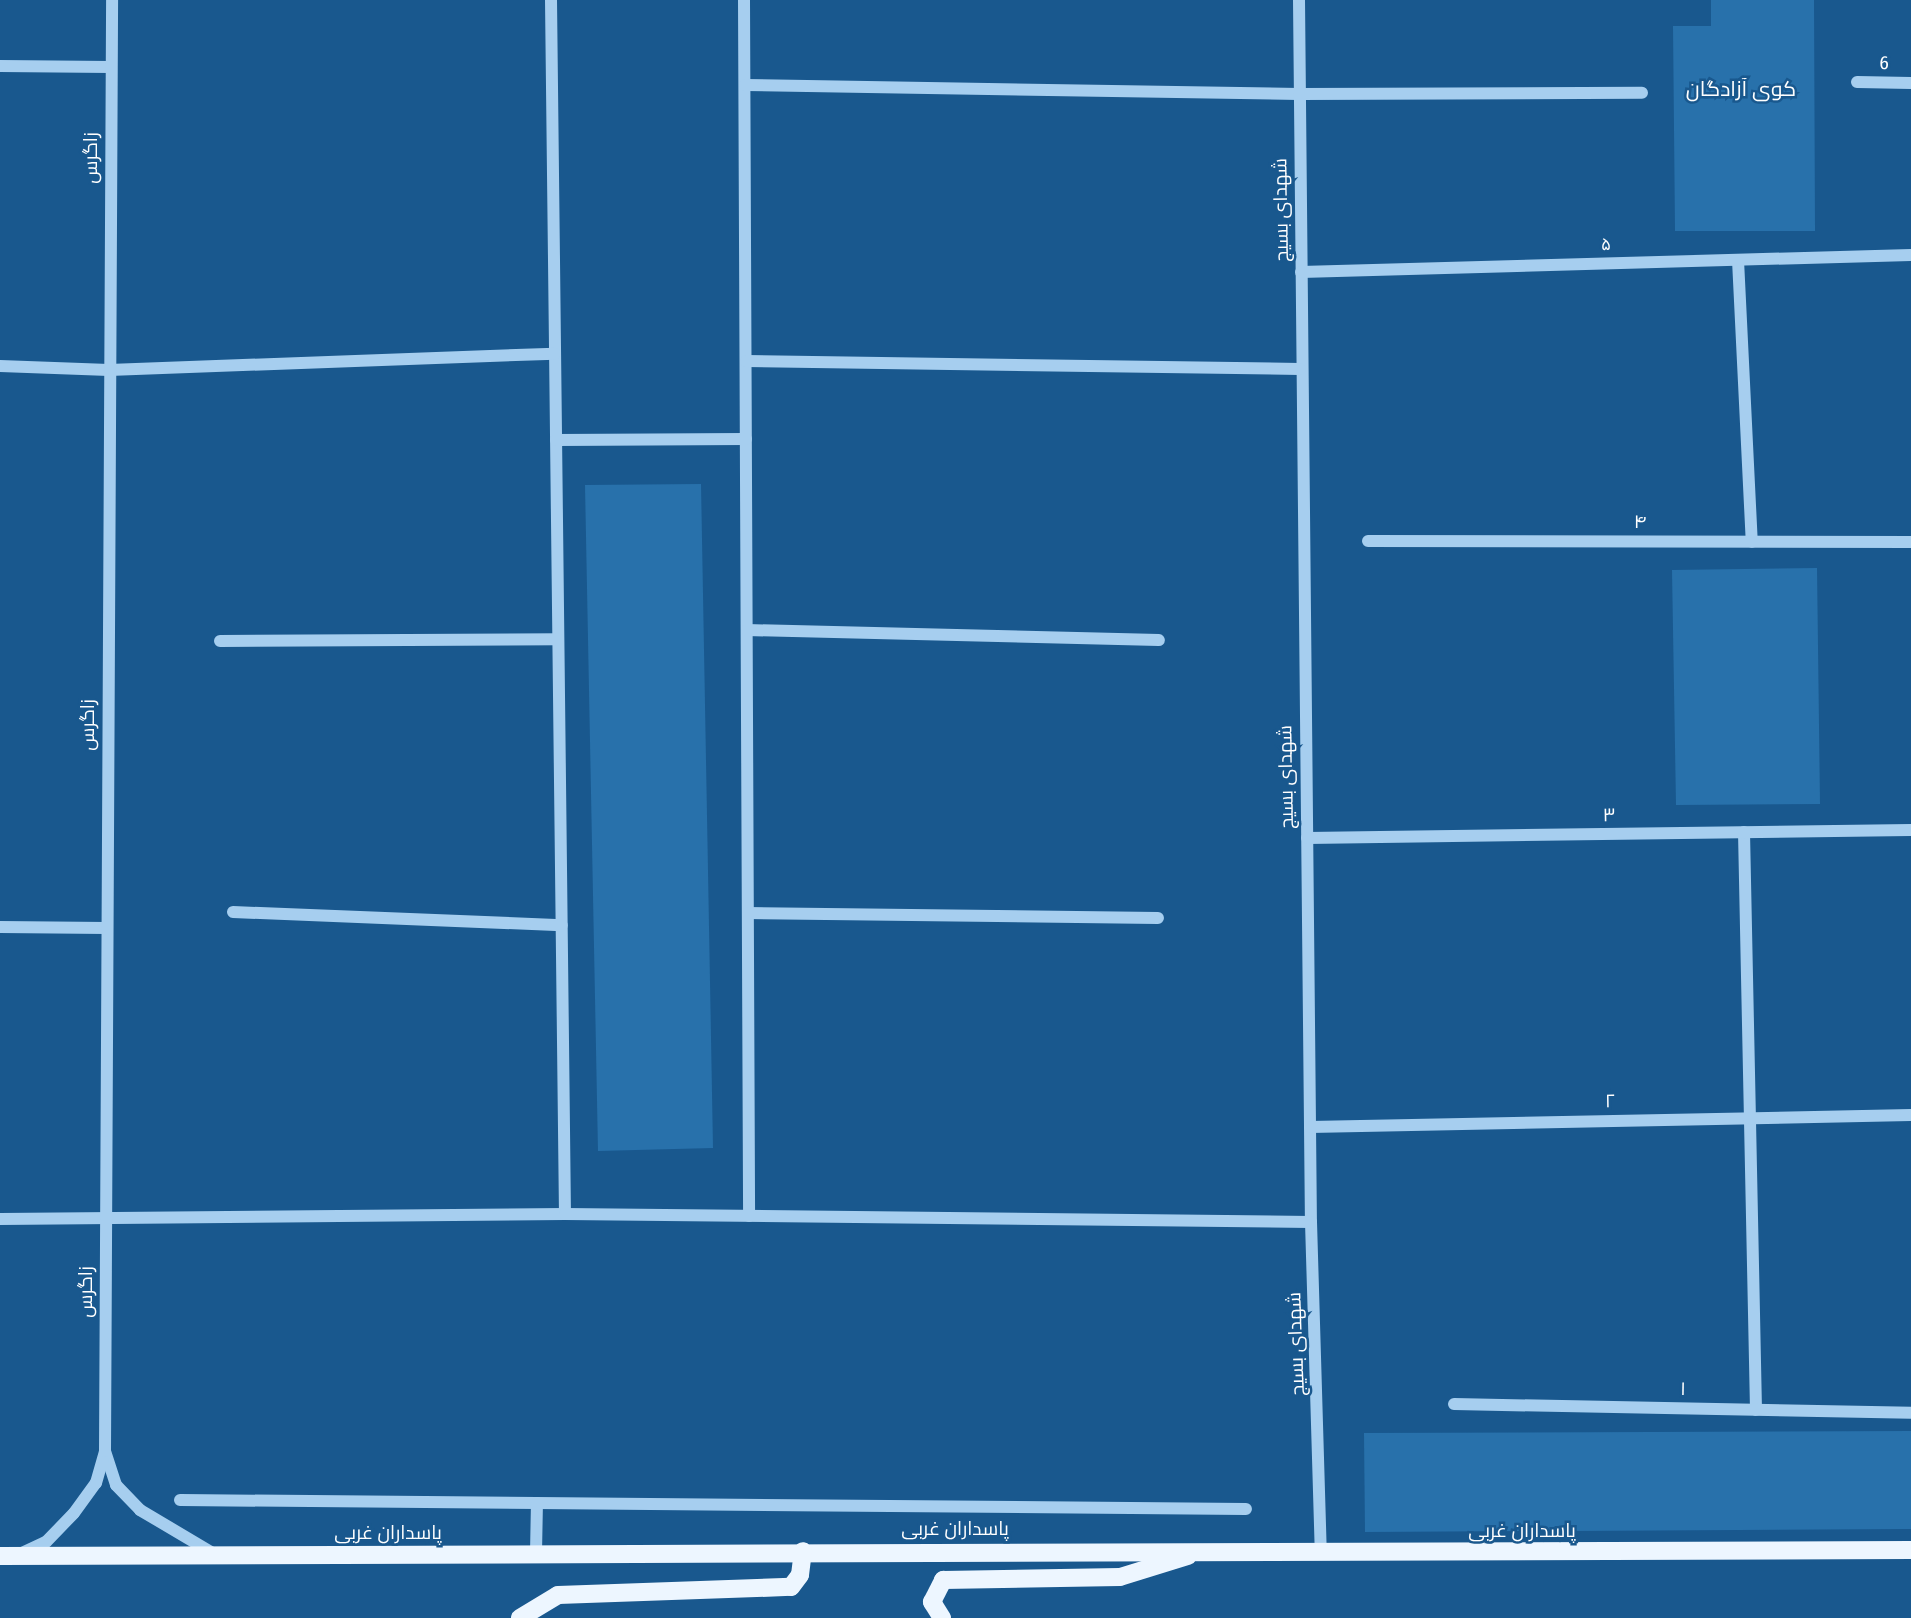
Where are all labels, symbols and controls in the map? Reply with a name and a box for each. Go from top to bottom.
street label: 6 [1879,52,1889,74]
district label: کوی آزادگان [1686,76,1796,102]
street label: زاگرس [80,132,102,184]
street label: شهدای بسیج [1269,158,1293,262]
street label: ۵ [1600,232,1612,256]
street label: ۴ [1634,511,1646,533]
street label: زاگرس [77,699,99,751]
street label: شهدای بسیج [1274,725,1298,829]
street label: ۳ [1602,803,1616,827]
street label: ۲ [1605,1090,1615,1112]
street label: زاگرس [75,1266,97,1318]
street label: شهدای بسیج [1283,1292,1309,1396]
street label: ۱ [1680,1378,1686,1400]
street label: پاسداران غربی [901,1518,1009,1540]
street label: پاسداران غربی [1468,1520,1576,1542]
street label: پاسداران غربی [334,1522,442,1544]

